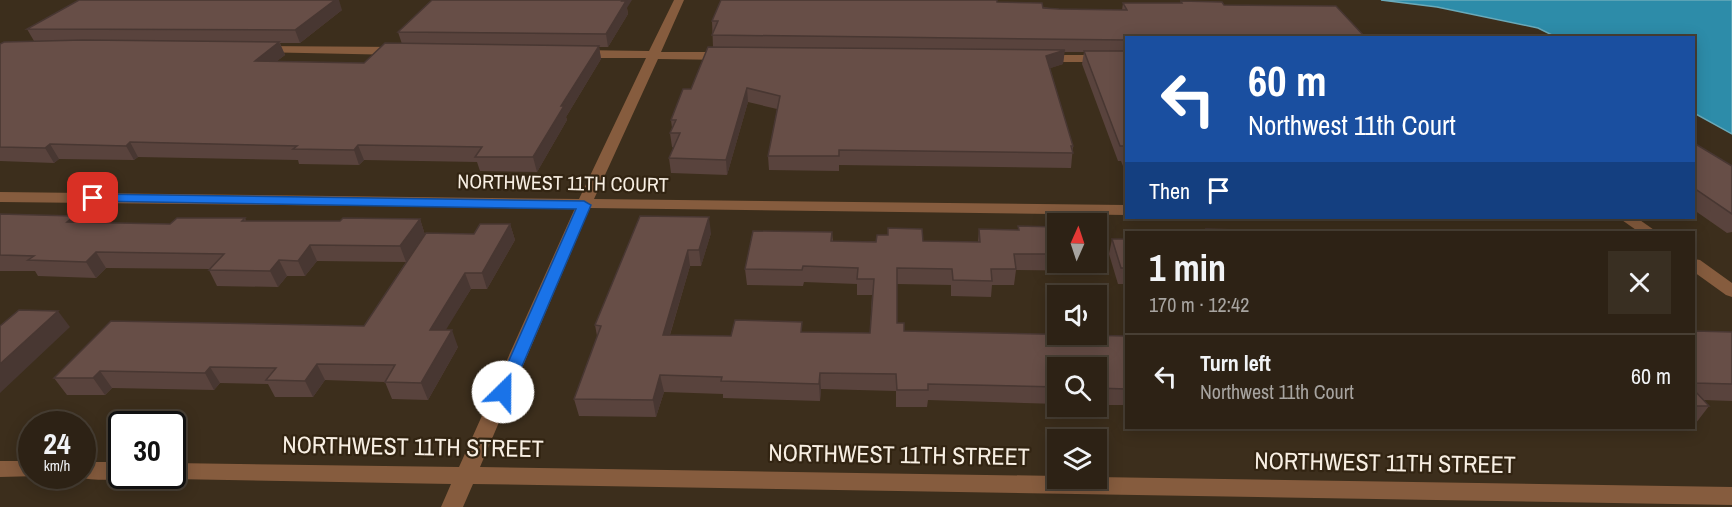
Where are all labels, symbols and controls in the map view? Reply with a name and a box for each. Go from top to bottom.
text: 60 m [1248,53,1327,109]
icon: left [1149,60,1227,138]
text: Northwest 11th Court [1248,107,1456,143]
street label: NORTHWEST 11TH COURT [457,167,669,198]
pin [67,172,118,223]
icon: arrive [1202,174,1235,207]
text: Then [1149,176,1190,206]
icon: arrive [76,181,109,214]
north arrow [1047,213,1107,273]
map controls [1047,213,1107,489]
text: 1 min [1149,244,1226,292]
button: close [1608,251,1671,314]
button: sound [1047,285,1107,345]
text: 170 m · 12:42 [1149,291,1249,318]
text: Turn left [1200,348,1271,378]
button: search [1047,357,1107,417]
position arrow [471,360,535,424]
icon: left [1149,360,1182,393]
text: 60 m [1631,361,1671,391]
text: Northwest 11th Court [1200,378,1354,405]
speed limit sign: 30 [108,411,186,489]
text: 24 [43,423,71,463]
street label: NORTHWEST 11TH STREET [282,428,544,464]
button: layers [1047,429,1107,489]
street label: NORTHWEST 11TH STREET [768,436,1030,472]
street label: NORTHWEST 11TH STREET [1254,444,1516,480]
text: km/h [44,455,70,476]

